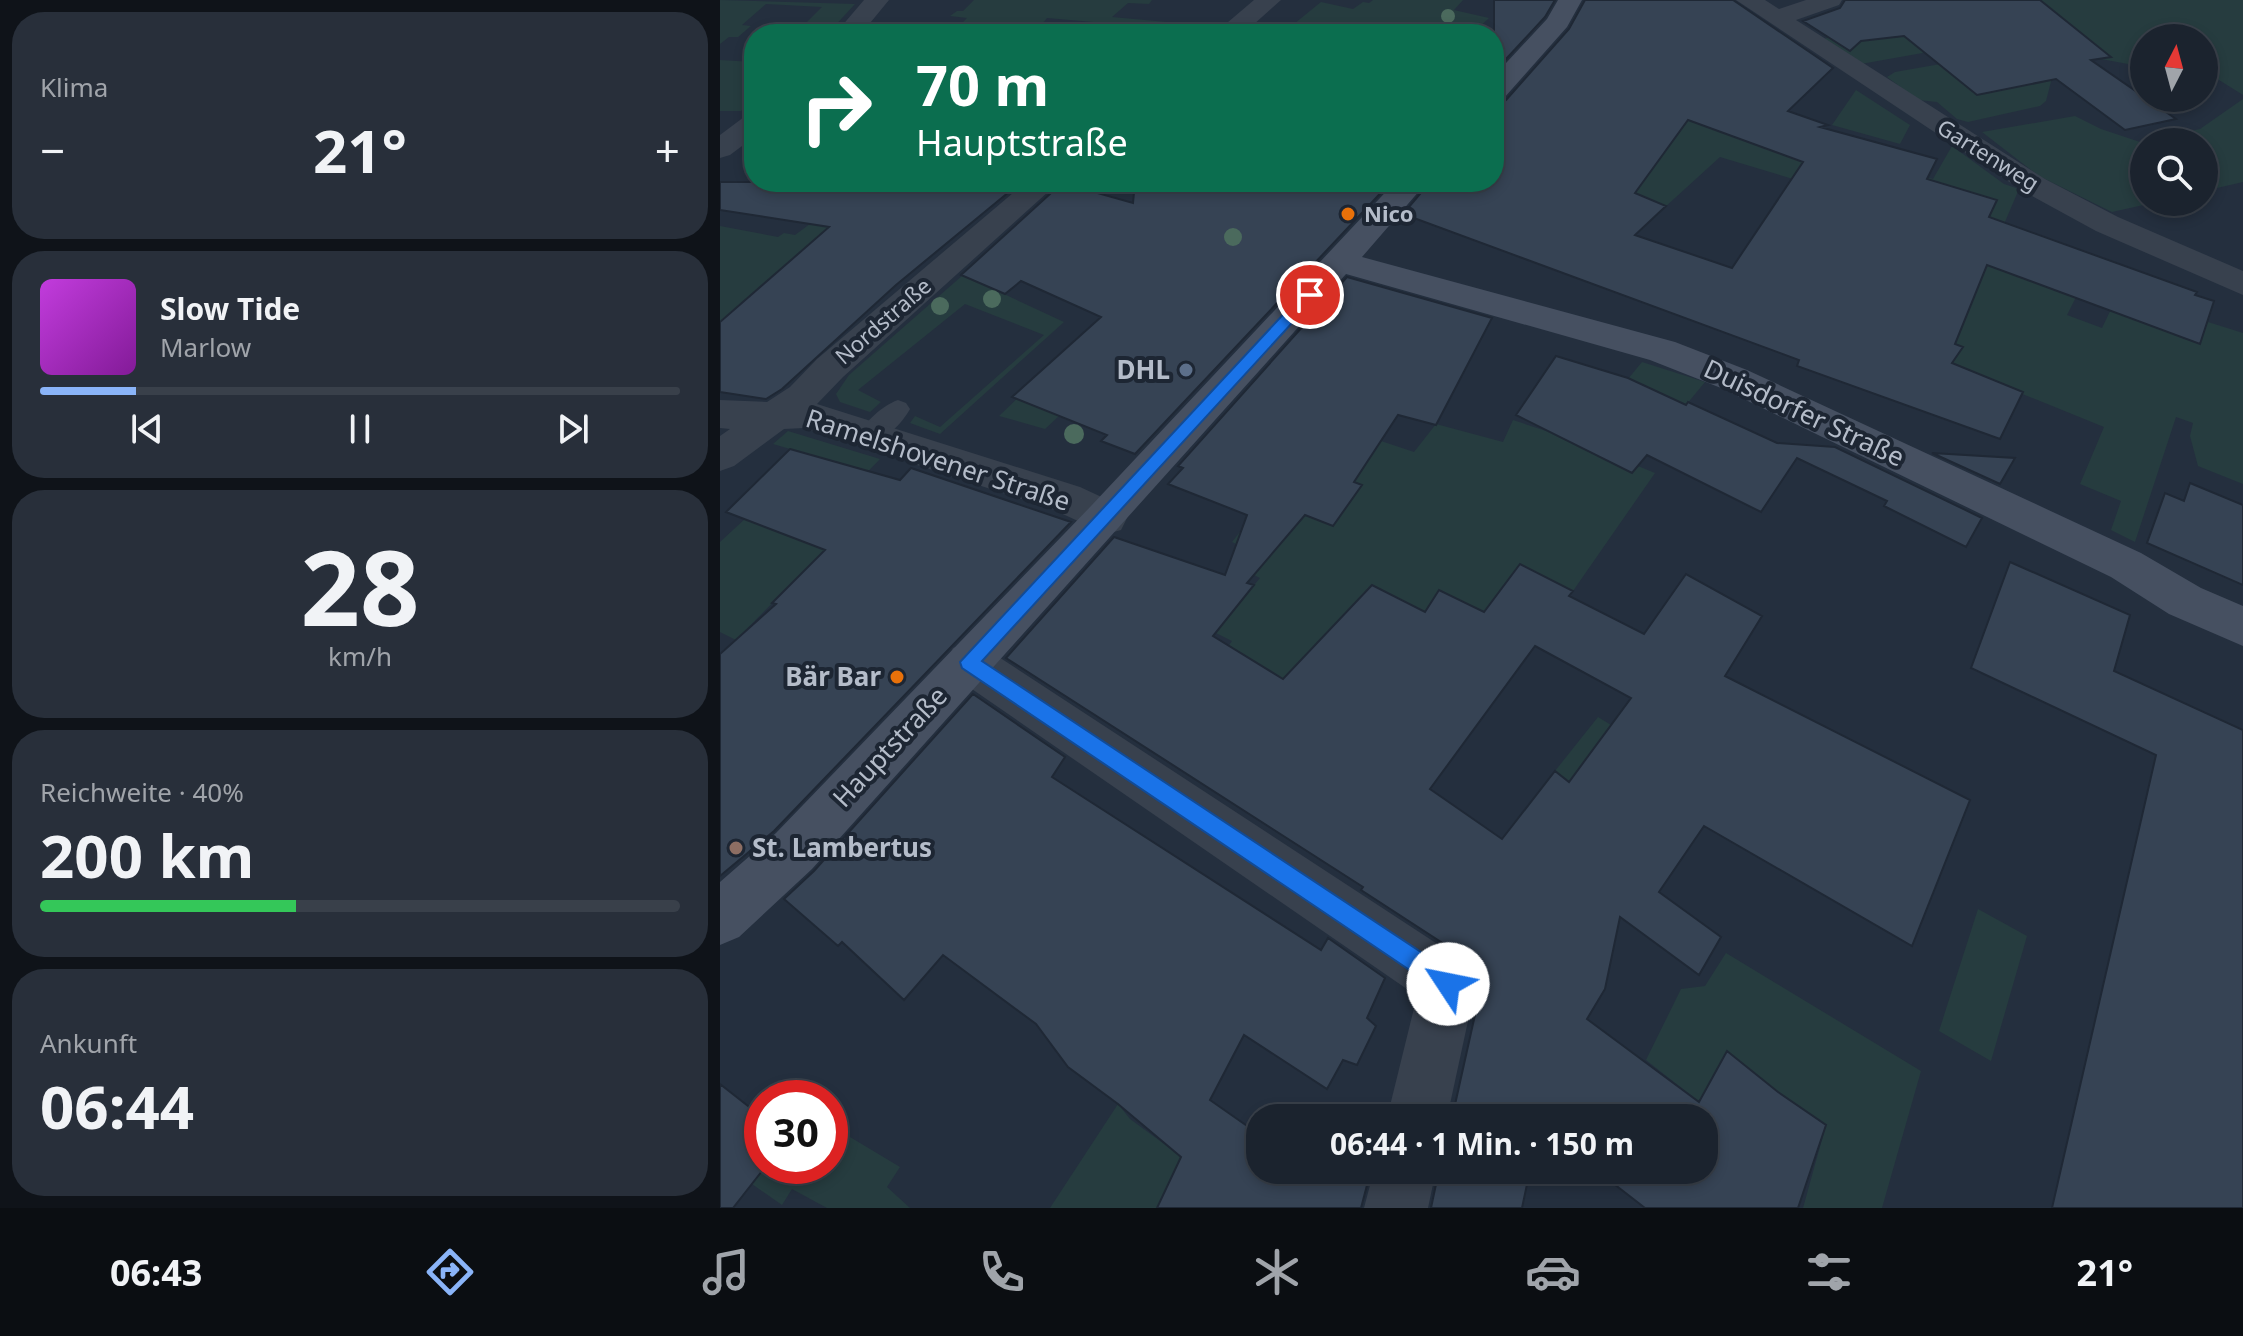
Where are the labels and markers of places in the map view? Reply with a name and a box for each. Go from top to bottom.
place label: Nico [1364,198,1414,228]
marker: Nico [1339,205,1357,223]
pin [1276,261,1344,329]
place label: DHL [1117,351,1170,387]
marker: DHL [1177,361,1195,379]
place label: Bär Bar [785,658,881,694]
marker: Bär Bar [888,668,906,686]
place label: St. Lambertus [752,829,932,865]
marker: St. Lambertus [727,839,745,857]

